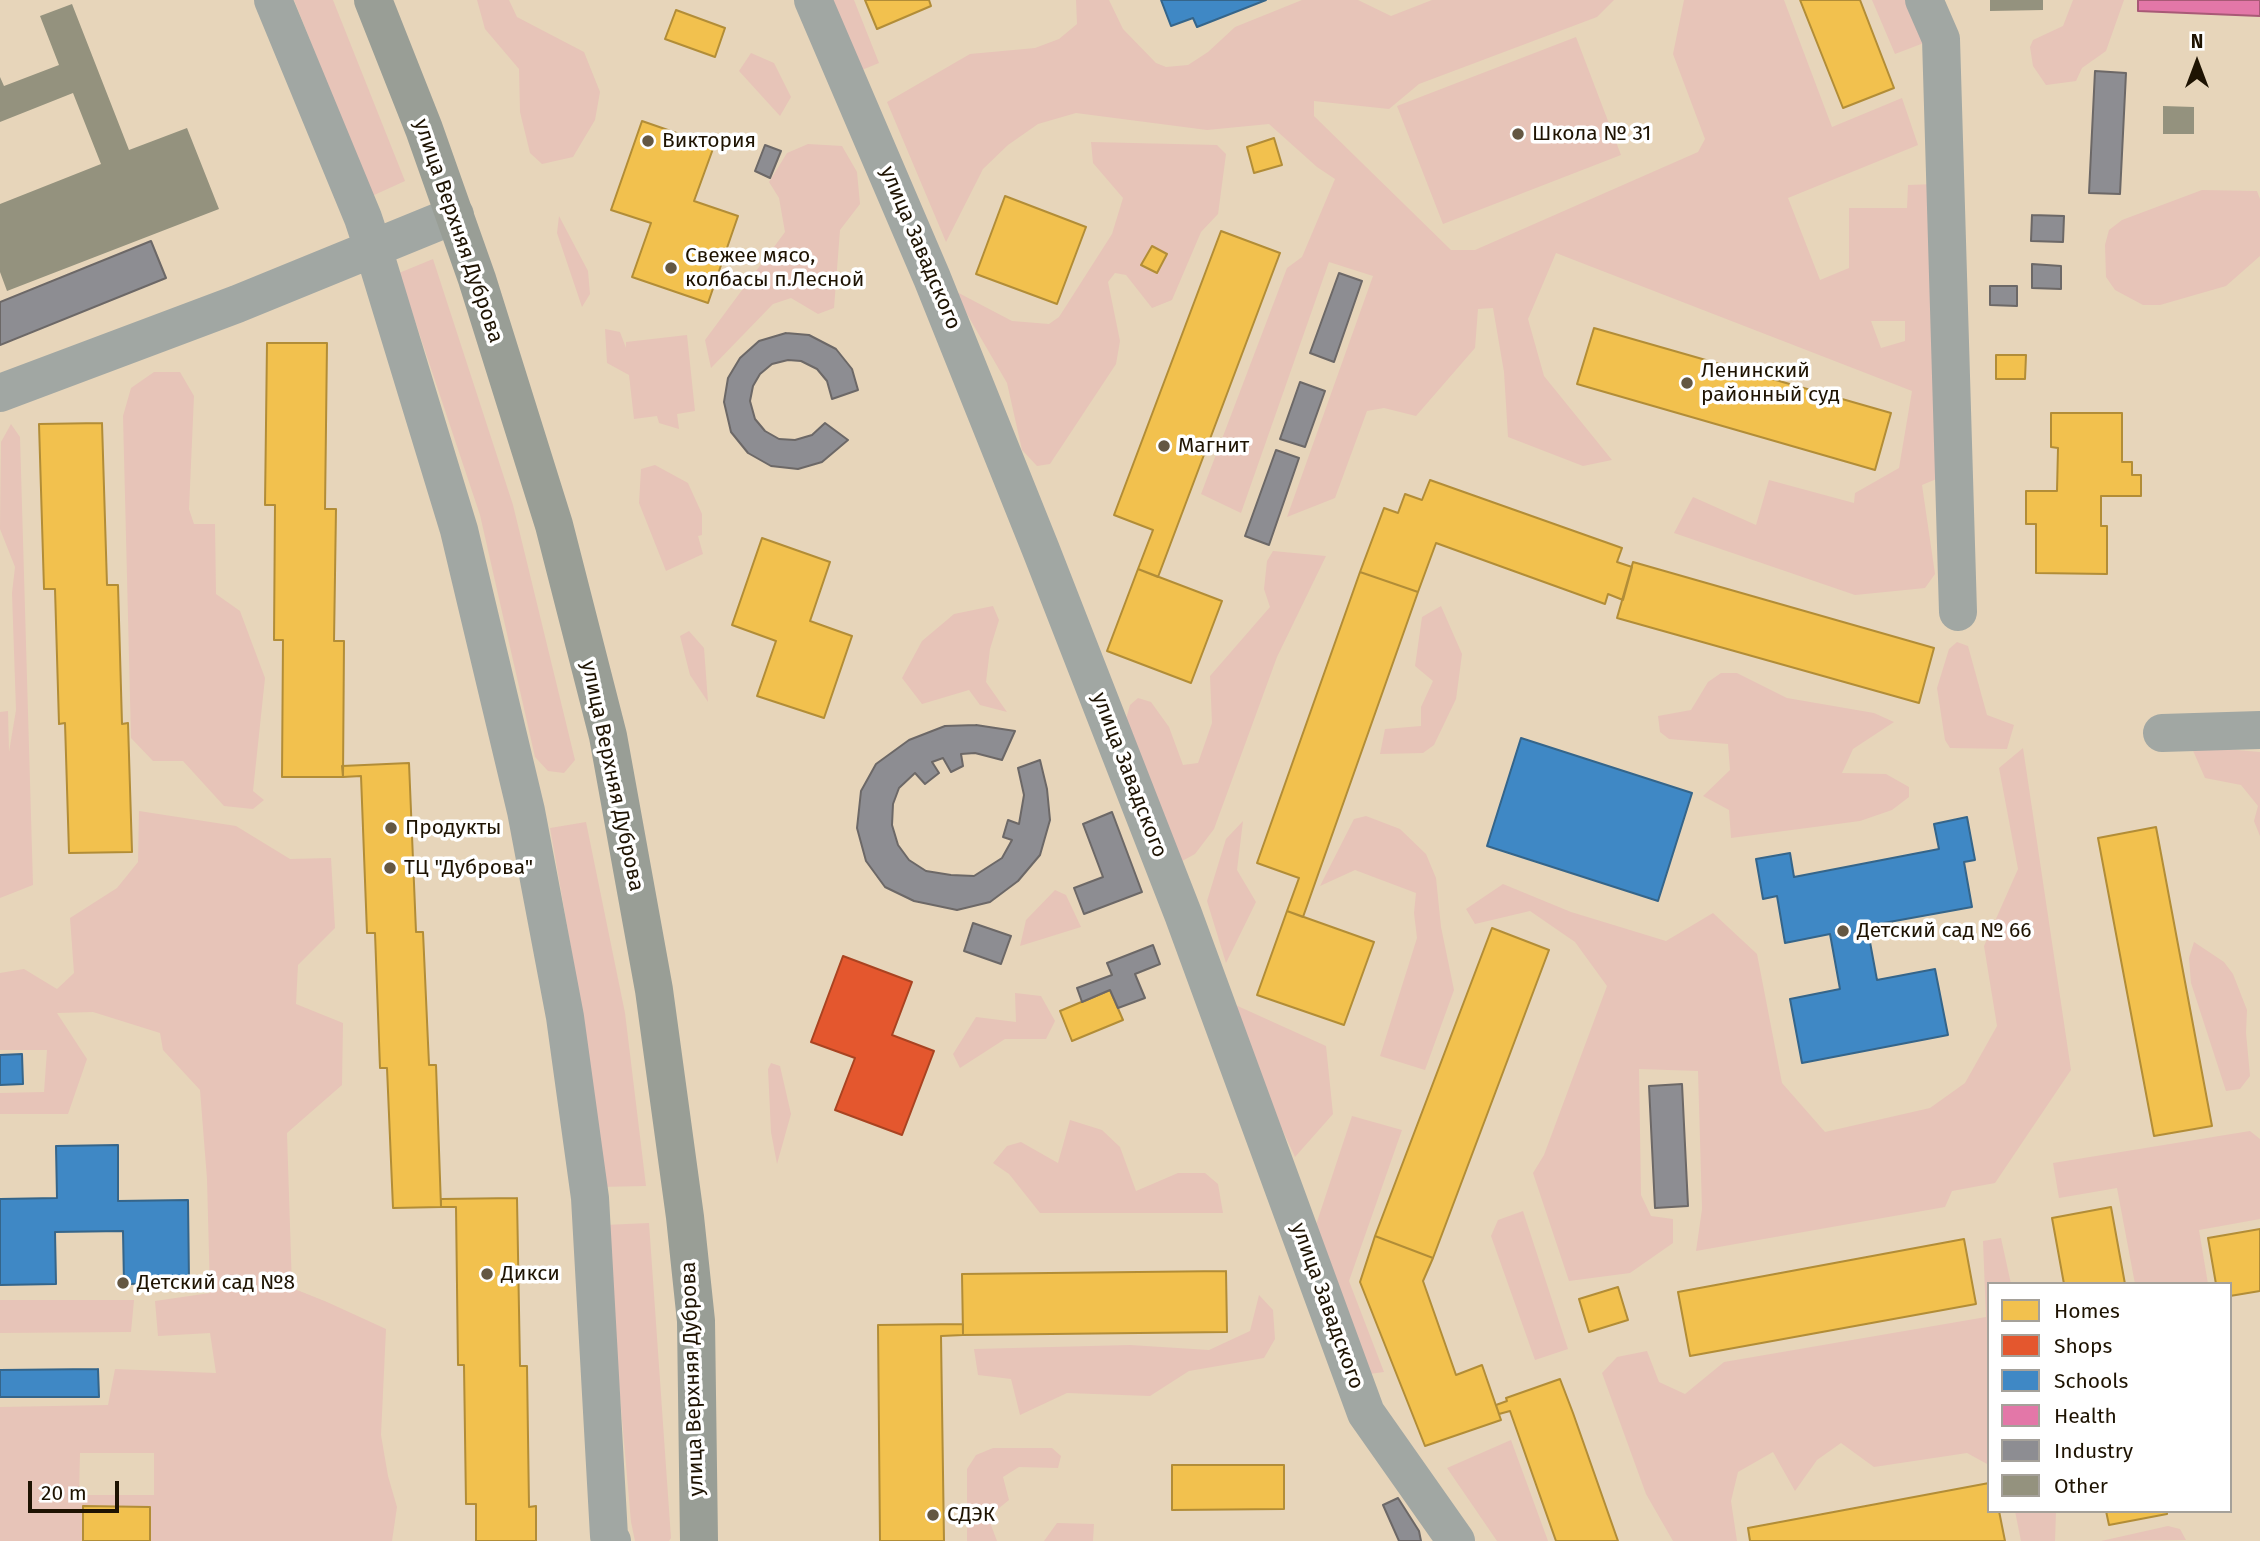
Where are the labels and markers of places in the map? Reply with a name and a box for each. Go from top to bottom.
place label: Школа № 31 [1532,121,1651,147]
marker: Школа № 31 [1510,126,1526,142]
place label: Виктория [662,128,756,154]
marker: Виктория [640,133,656,149]
place label: Свежее мясо, колбасы п.Лесной [685,243,864,293]
marker: Свежее мясо, колбасы п.Лесной [663,260,679,276]
place label: Ленинский районный суд [1701,358,1840,408]
marker: Ленинский районный суд [1679,375,1695,391]
place label: Магнит [1178,433,1249,459]
marker: Магнит [1156,438,1172,454]
place label: Продукты [405,815,502,841]
marker: Продукты [383,820,399,836]
place label: ТЦ "Дуброва" [404,855,533,881]
marker: ТЦ "Дуброва" [382,860,398,876]
place label: Детский сад № 66 [1857,918,2031,944]
marker: Детский сад № 66 [1835,923,1851,939]
place label: Дикси [501,1261,560,1287]
marker: Дикси [479,1266,495,1282]
place label: Детский сад №8 [137,1270,295,1296]
marker: Детский сад №8 [115,1275,131,1291]
place label: СДЭК [947,1502,995,1528]
marker: СДЭК [925,1507,941,1523]

